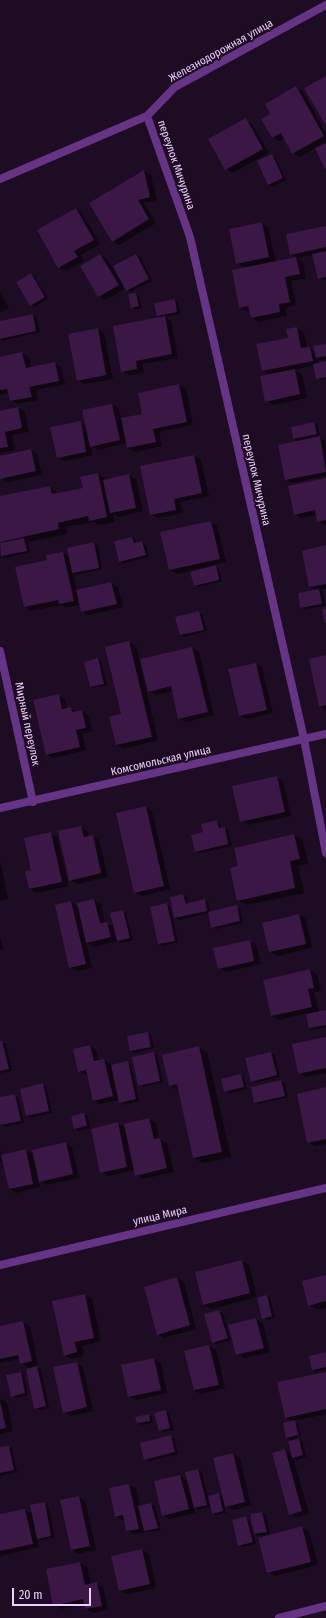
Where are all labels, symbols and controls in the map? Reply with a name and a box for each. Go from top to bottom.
street label: Железнодорожная улица [167,17,275,85]
street label: переулок Мичурина [155,119,197,211]
street label: переулок Мичурина [239,433,273,527]
street label: Мирный переулок [12,681,42,767]
street label: Комсомольская улица [110,743,212,779]
street label: улица Мира [132,1203,188,1229]
scale bar [14,1580,93,1606]
text: 20 m [19,1588,43,1602]

